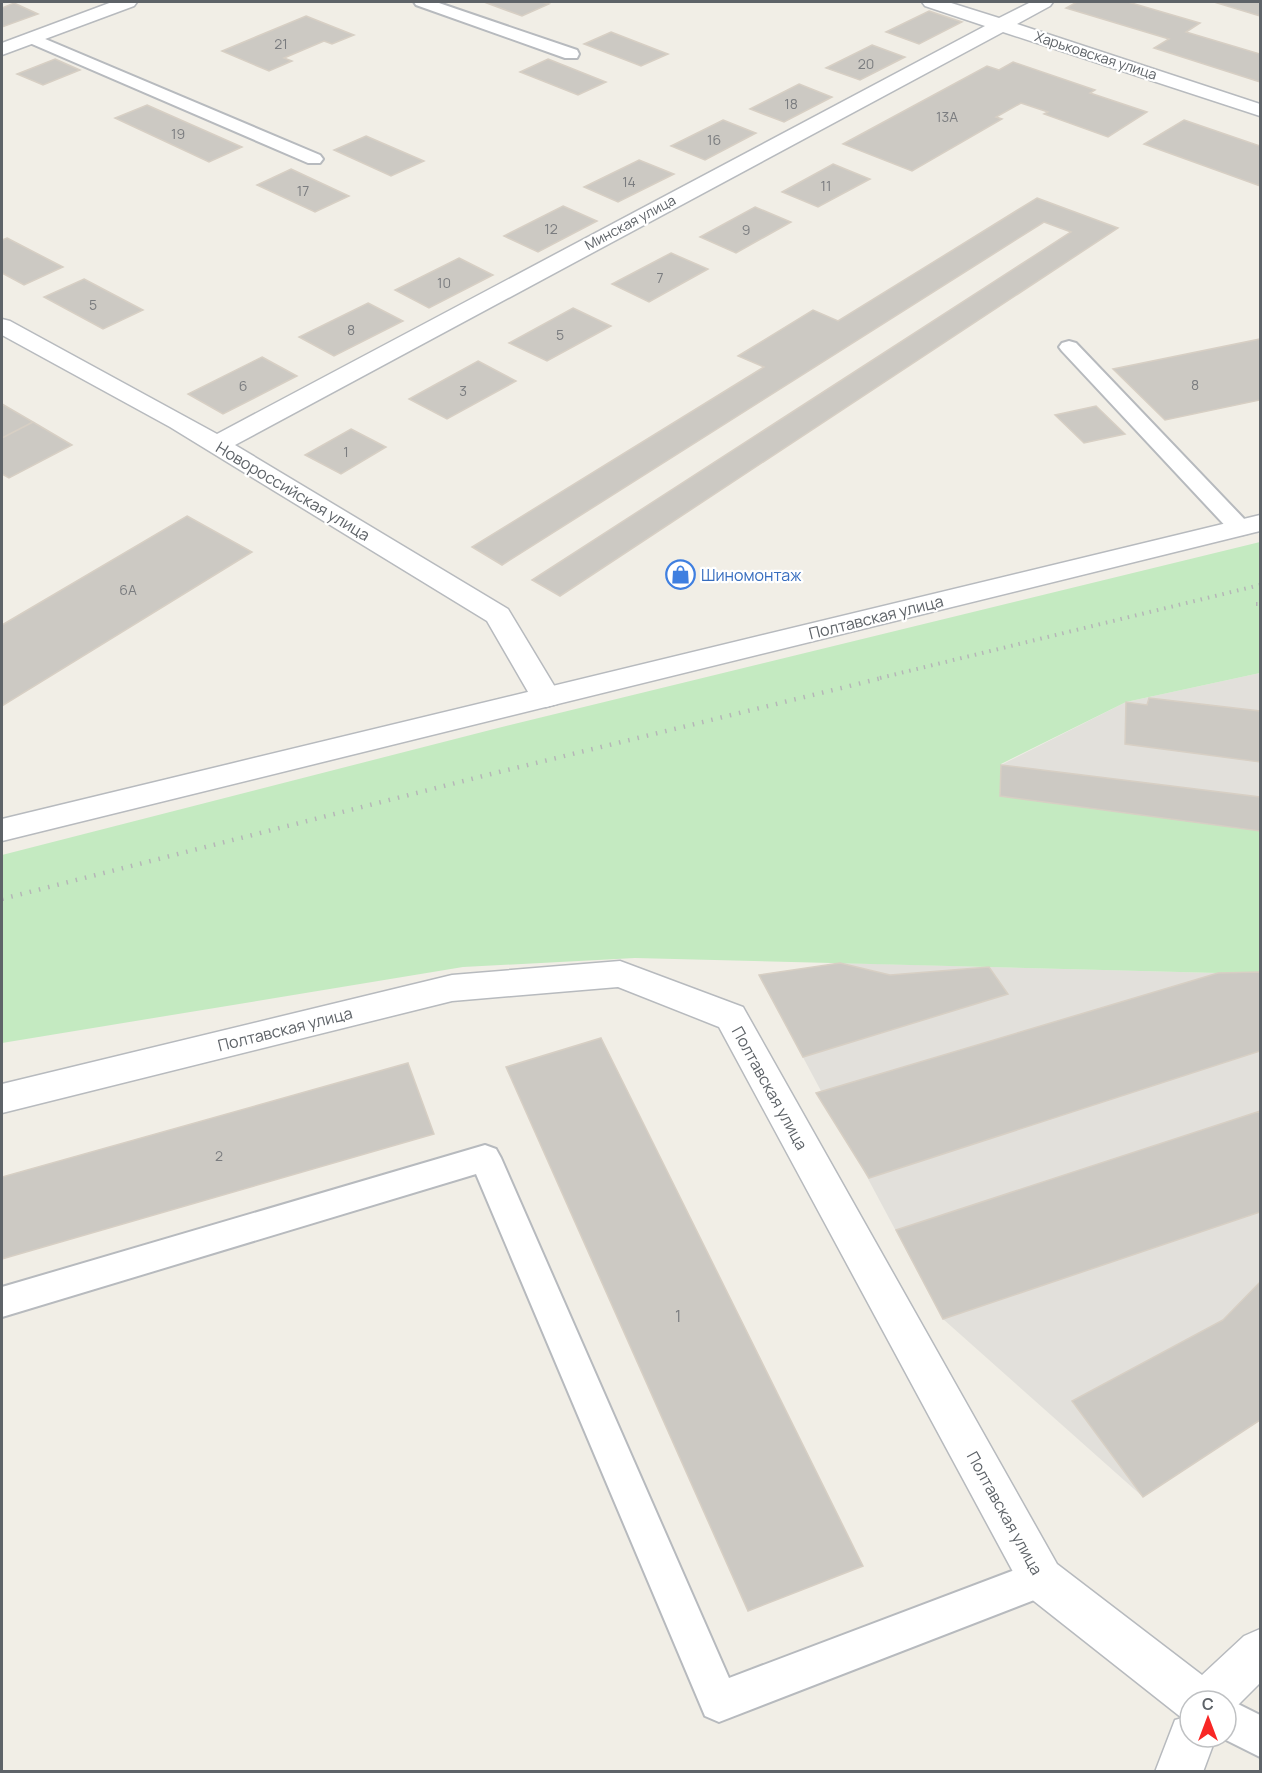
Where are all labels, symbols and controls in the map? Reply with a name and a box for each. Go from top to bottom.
street label: Харьковская улица [1033,26,1159,84]
house number: 21 [274,34,288,53]
house number: 20 [858,54,874,73]
house number: 18 [784,94,798,113]
house number: 13А [936,107,958,126]
house number: 19 [171,124,185,143]
house number: 16 [707,130,721,149]
house number: 14 [622,172,636,191]
house number: 11 [821,176,831,195]
house number: 17 [297,181,309,200]
street label: Минская улица [581,190,679,254]
house number: 12 [544,219,558,238]
house number: 9 [742,220,750,239]
house number: 7 [656,268,664,287]
house number: 10 [437,273,451,292]
house number: 5 [89,295,97,314]
house number: 8 [347,320,355,339]
house number: 5 [556,325,564,344]
house number: 8 [1191,375,1199,394]
house number: 6 [239,376,247,395]
house number: 3 [459,381,467,400]
street label: Новороссийская улица [212,436,374,546]
house number: 1 [343,442,349,461]
shop icon: Шиномонтаж [664,559,696,591]
place label: Шиномонтаж [701,564,802,586]
house number: 6А [119,580,137,599]
street label: Полтавская улица [806,590,946,644]
street label: Полтавская улица [215,1002,355,1056]
street label: Полтавская улица [727,1022,813,1154]
house number: 2 [215,1146,223,1165]
house number: 1 [675,1305,681,1327]
street label: Полтавская улица [962,1447,1048,1579]
north arrow [1178,1689,1238,1749]
text: С [1202,1693,1214,1715]

